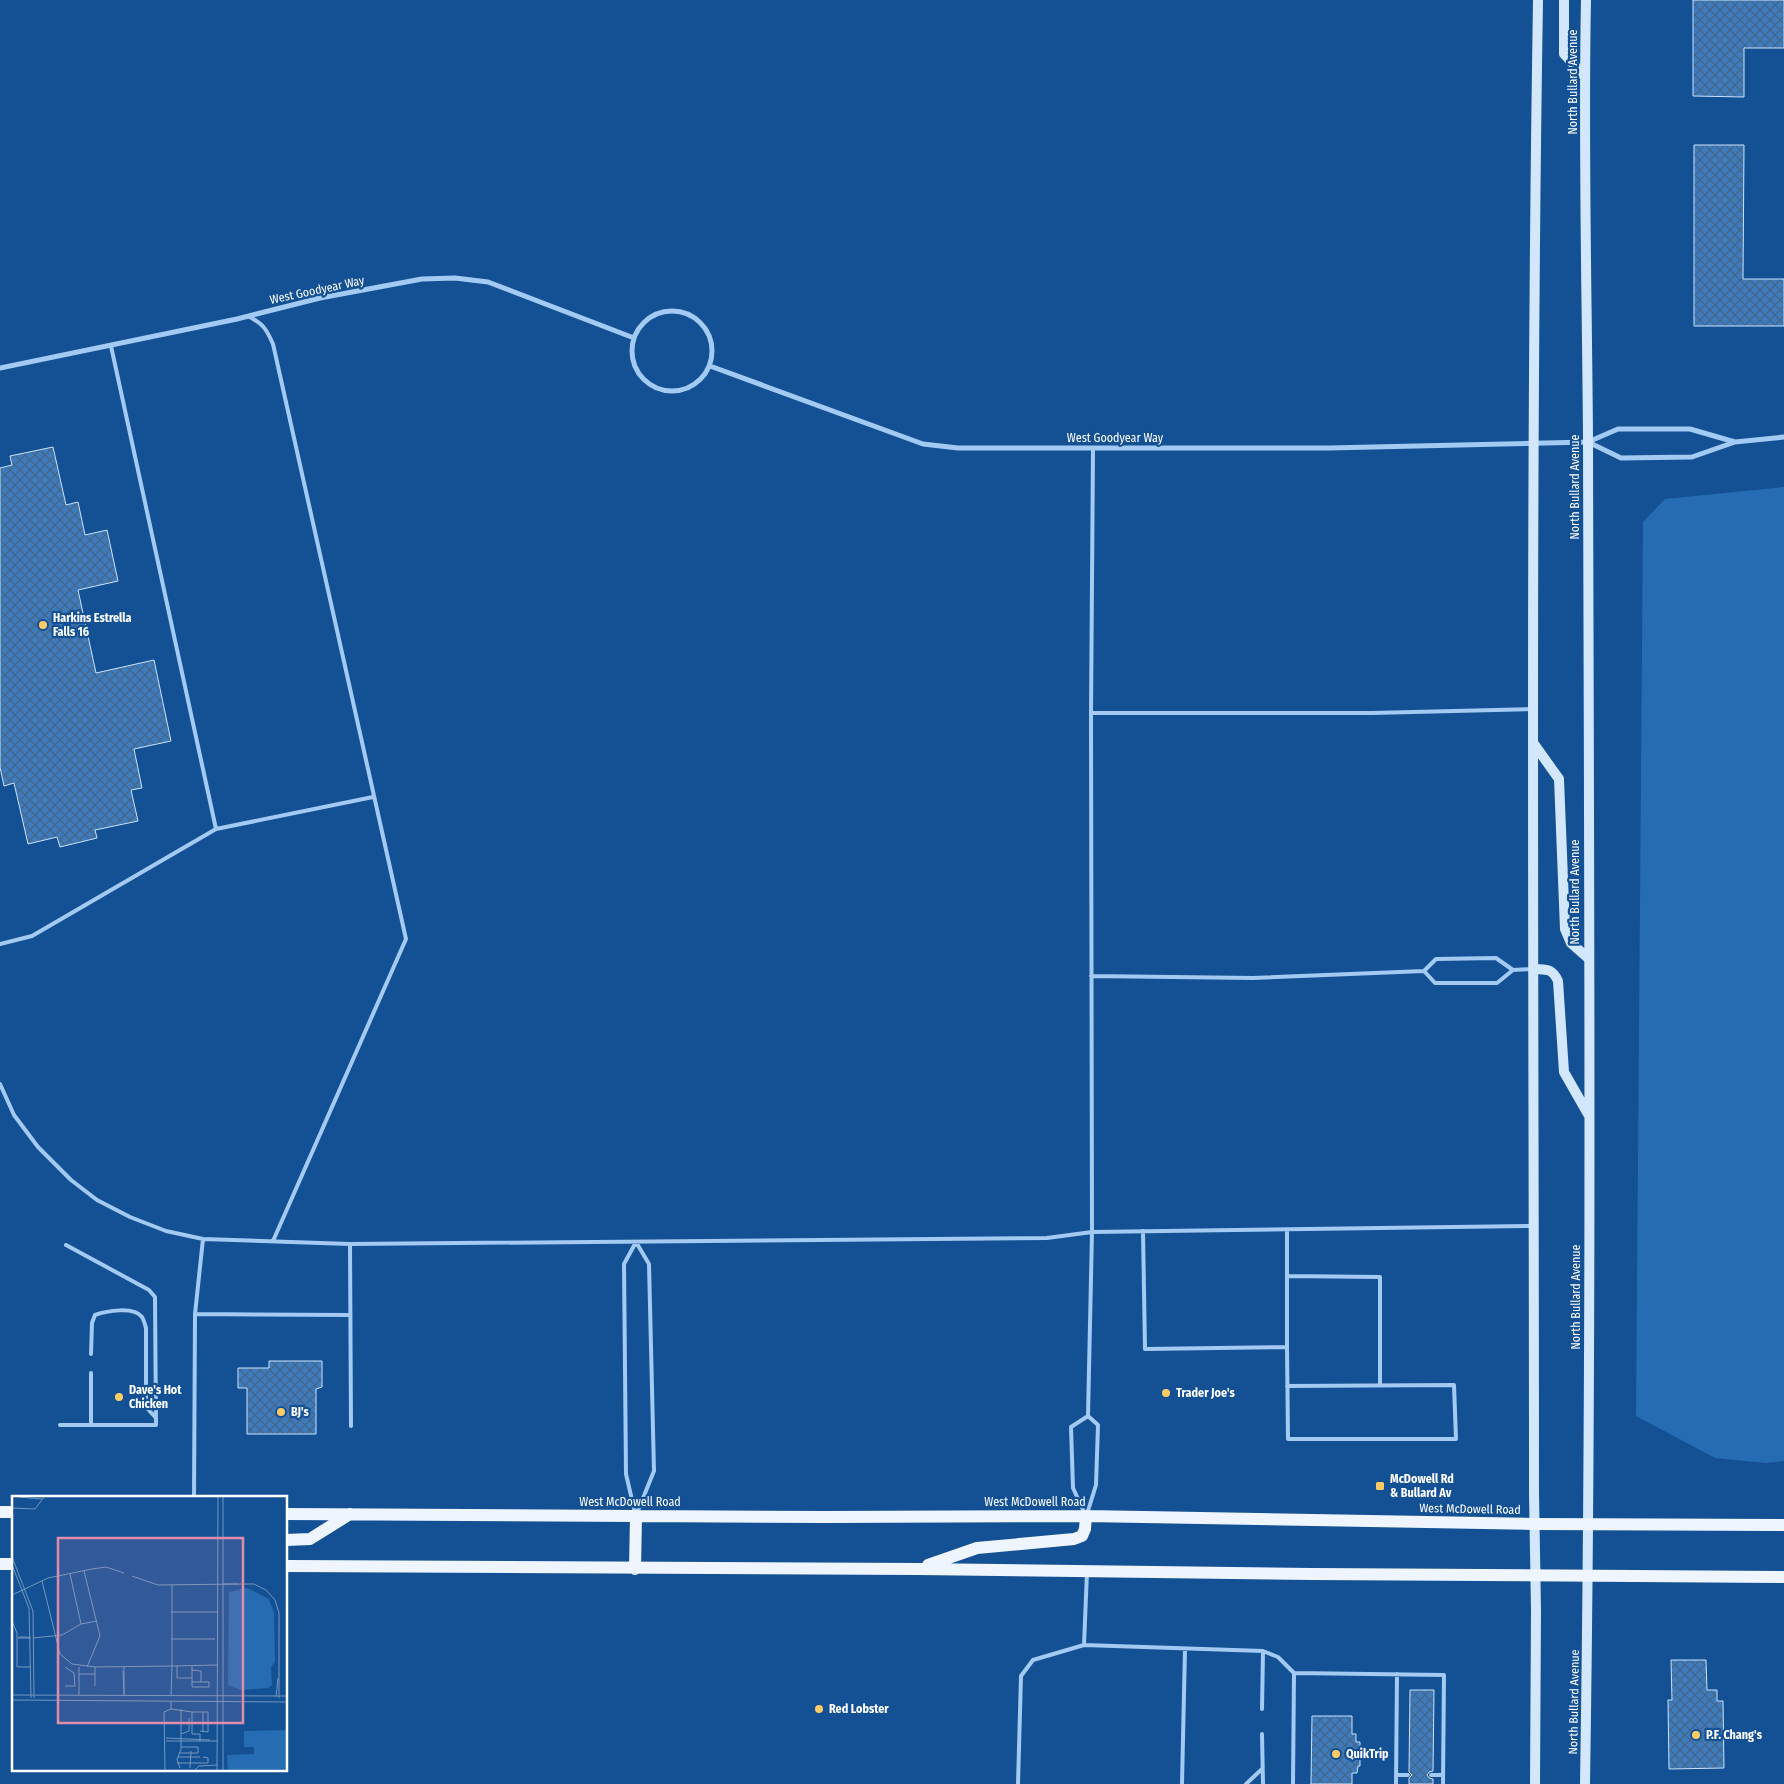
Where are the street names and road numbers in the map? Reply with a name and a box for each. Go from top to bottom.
street label: North Bullard Avenue [1566,29,1580,135]
street label: West Goodyear Way [268,273,366,307]
street label: West Goodyear Way [1067,431,1164,445]
street label: North Bullard Avenue [1568,434,1582,540]
street label: North Bullard Avenue [1568,839,1582,945]
street label: North Bullard Avenue [1569,1244,1583,1350]
street label: West McDowell Road [579,1495,681,1509]
street label: West McDowell Road [984,1495,1086,1509]
street label: West McDowell Road [1419,1501,1521,1517]
street label: North Bullard Avenue [1566,1649,1582,1755]

